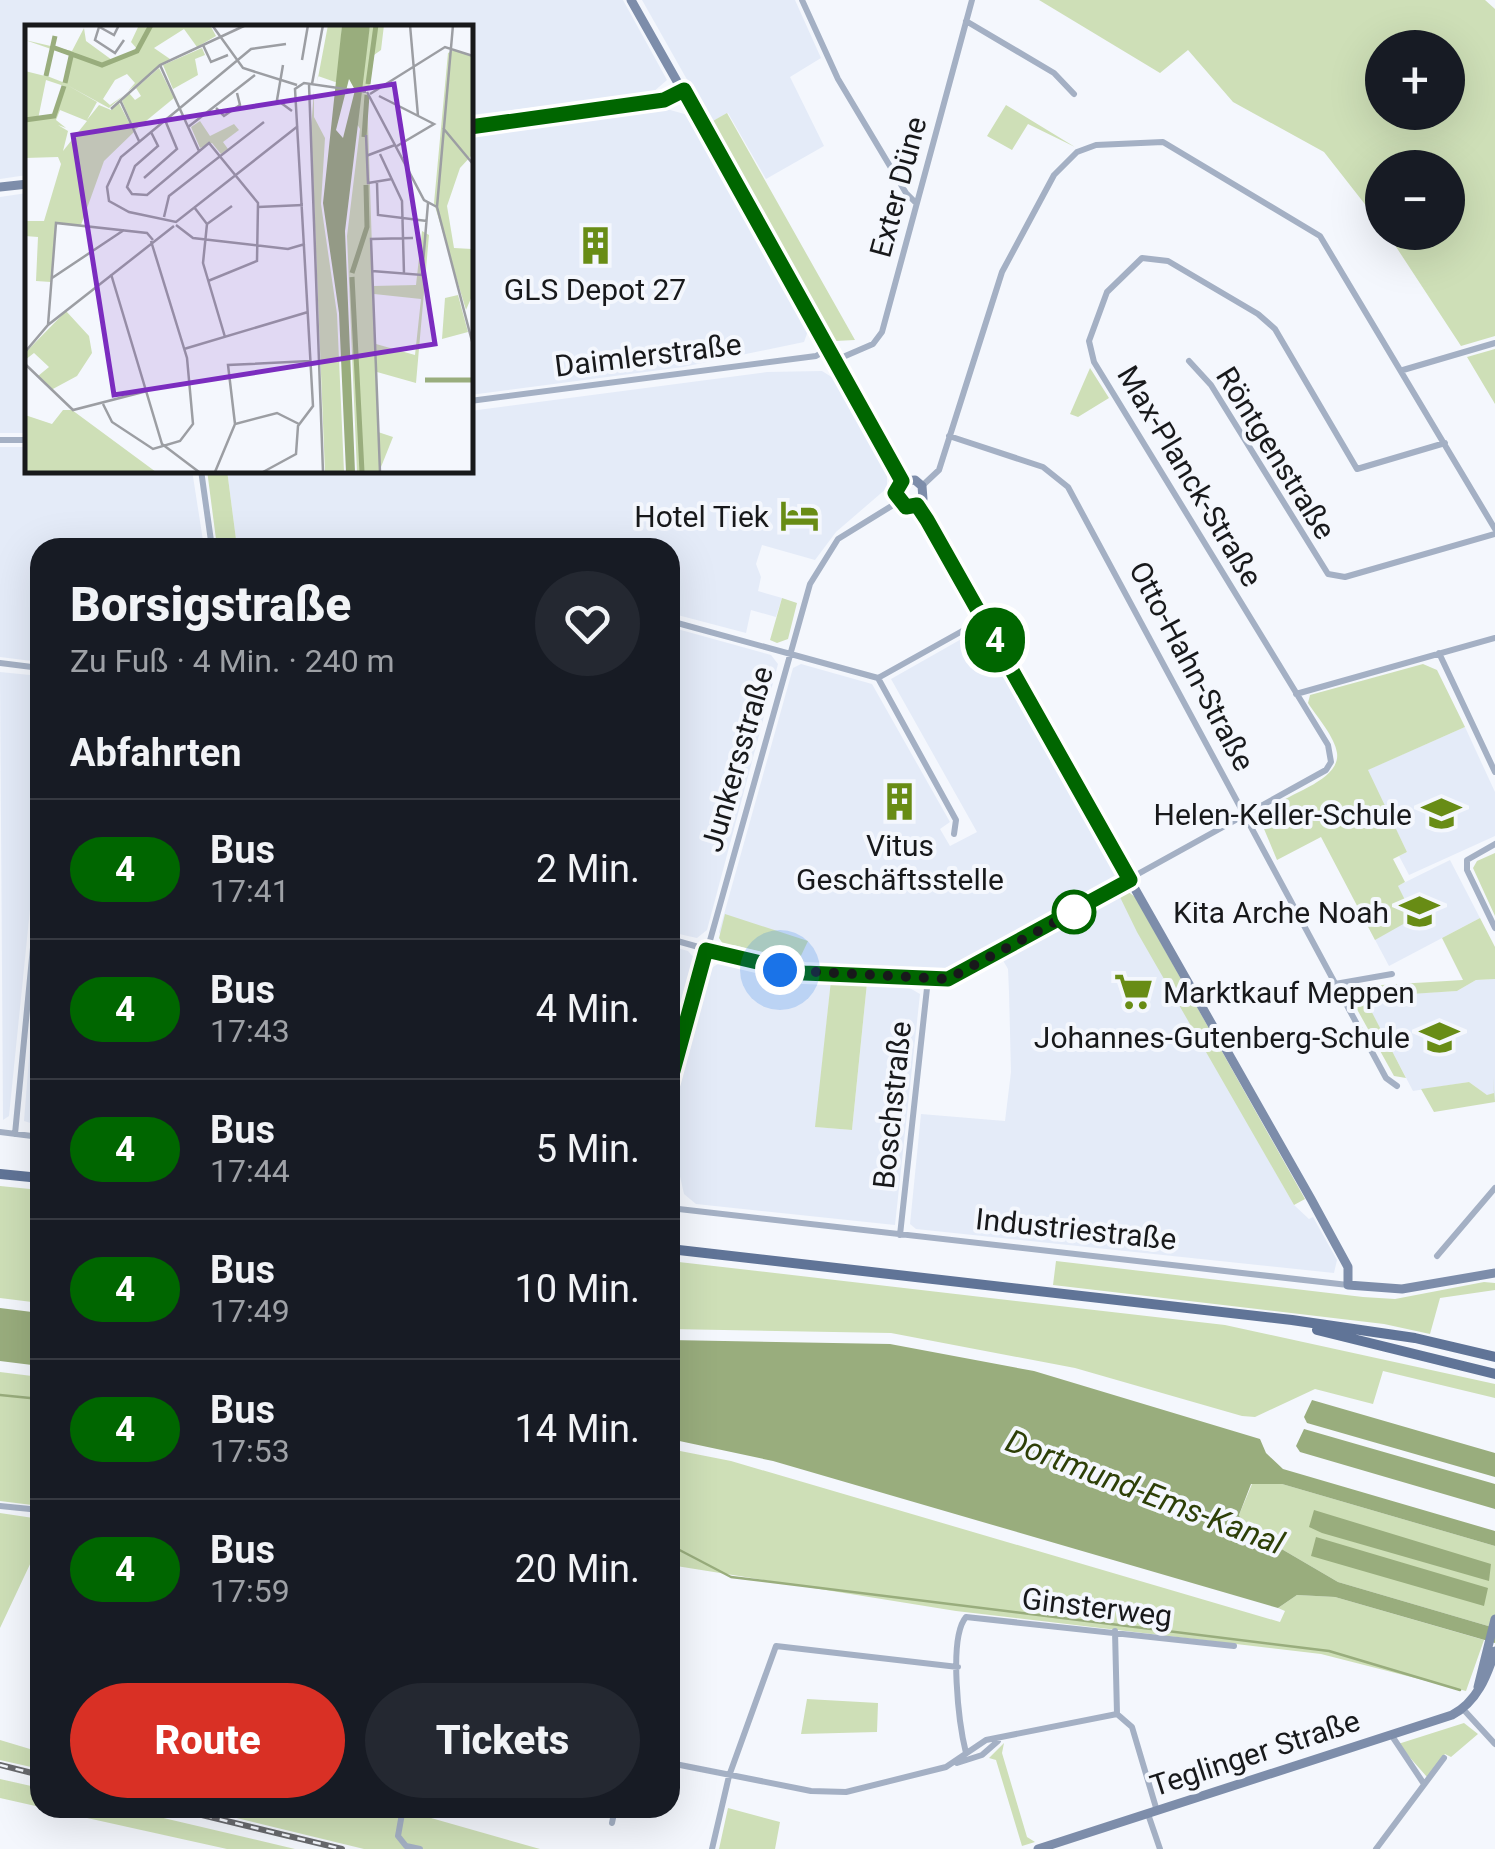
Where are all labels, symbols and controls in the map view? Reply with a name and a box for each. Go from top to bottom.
inset map [25,25,472,472]
map controls [1365,30,1465,250]
button: + [1365,30,1465,130]
street label: Exter Düne [862,113,934,261]
button: − [1365,150,1465,250]
building icon: GLS Depot 27 [574,224,616,266]
place label: GLS Depot 27 [504,272,686,307]
street label: Daimlerstraße [553,326,743,384]
street label: Max-Planck-Straße [1110,359,1270,593]
street label: Röntgenstraße [1209,361,1343,545]
hotel icon: Hotel Tiek [778,495,820,537]
place label: Hotel Tiek [634,499,770,534]
street label: Otto-Hahn-Straße [1122,555,1262,777]
button: heart [535,571,640,676]
text: Borsigstraße [70,576,351,633]
line badge: 4 [962,608,1028,672]
text: 4 [985,620,1005,661]
text: Zu Fuß · 4 Min. · 240 m [70,642,395,680]
street label: Junkersstraße [694,662,780,856]
text: Abfahrten [70,731,242,775]
building icon: Vitus Geschäftsstelle [879,780,921,822]
school or university icon: Helen-Keller-Schule [1421,793,1463,835]
place label: Helen-Keller-Schule [1154,797,1412,832]
text: Bus [210,828,275,872]
place label: Vitus Geschäftsstelle [796,828,1004,897]
text: 2 Min. [536,847,640,891]
text: 4 [115,849,135,890]
text: 17:41 [210,872,290,910]
unlabelled marker [1053,891,1095,933]
school or university icon: Kita Arche Noah [1398,891,1440,933]
place label: Kita Arche Noah [1173,895,1389,930]
your location [755,945,805,995]
text: Bus [210,968,275,1012]
supermarket icon: Marktkauf Meppen [1112,971,1154,1013]
place label: Marktkauf Meppen [1163,975,1415,1010]
text: 4 Min. [536,987,640,1031]
text: 4 [115,989,135,1030]
text: 17:43 [210,1012,290,1050]
school or university icon: Johannes-Gutenberg-Schule [1419,1016,1461,1058]
street label: Boschstraße [866,1019,918,1191]
place label: Johannes-Gutenberg-Schule [1034,1020,1410,1055]
text: Bus [210,1108,275,1152]
text: 5 Min. [536,1127,640,1171]
text: 4 [115,1129,135,1170]
text: 17:44 [210,1152,290,1190]
street label: Industriestraße [974,1201,1178,1257]
text: Bus [210,1248,275,1292]
text: 10 Min. [514,1267,640,1311]
text: 4 [115,1269,135,1310]
text: 17:49 [210,1292,290,1330]
text: Bus [210,1388,275,1432]
text: 14 Min. [514,1407,640,1451]
text: 4 [115,1409,135,1450]
water label: Dortmund-Ems-Kanal [1001,1421,1290,1563]
text: 17:53 [210,1432,290,1470]
text: Bus [210,1528,275,1572]
text: 20 Min. [514,1547,640,1591]
text: 4 [115,1549,135,1590]
text: 17:59 [210,1572,290,1610]
street label: Ginsterweg [1020,1580,1174,1634]
button: Route [70,1683,345,1798]
button: Tickets [365,1683,640,1798]
street label: Teglinger Straße [1146,1703,1364,1803]

